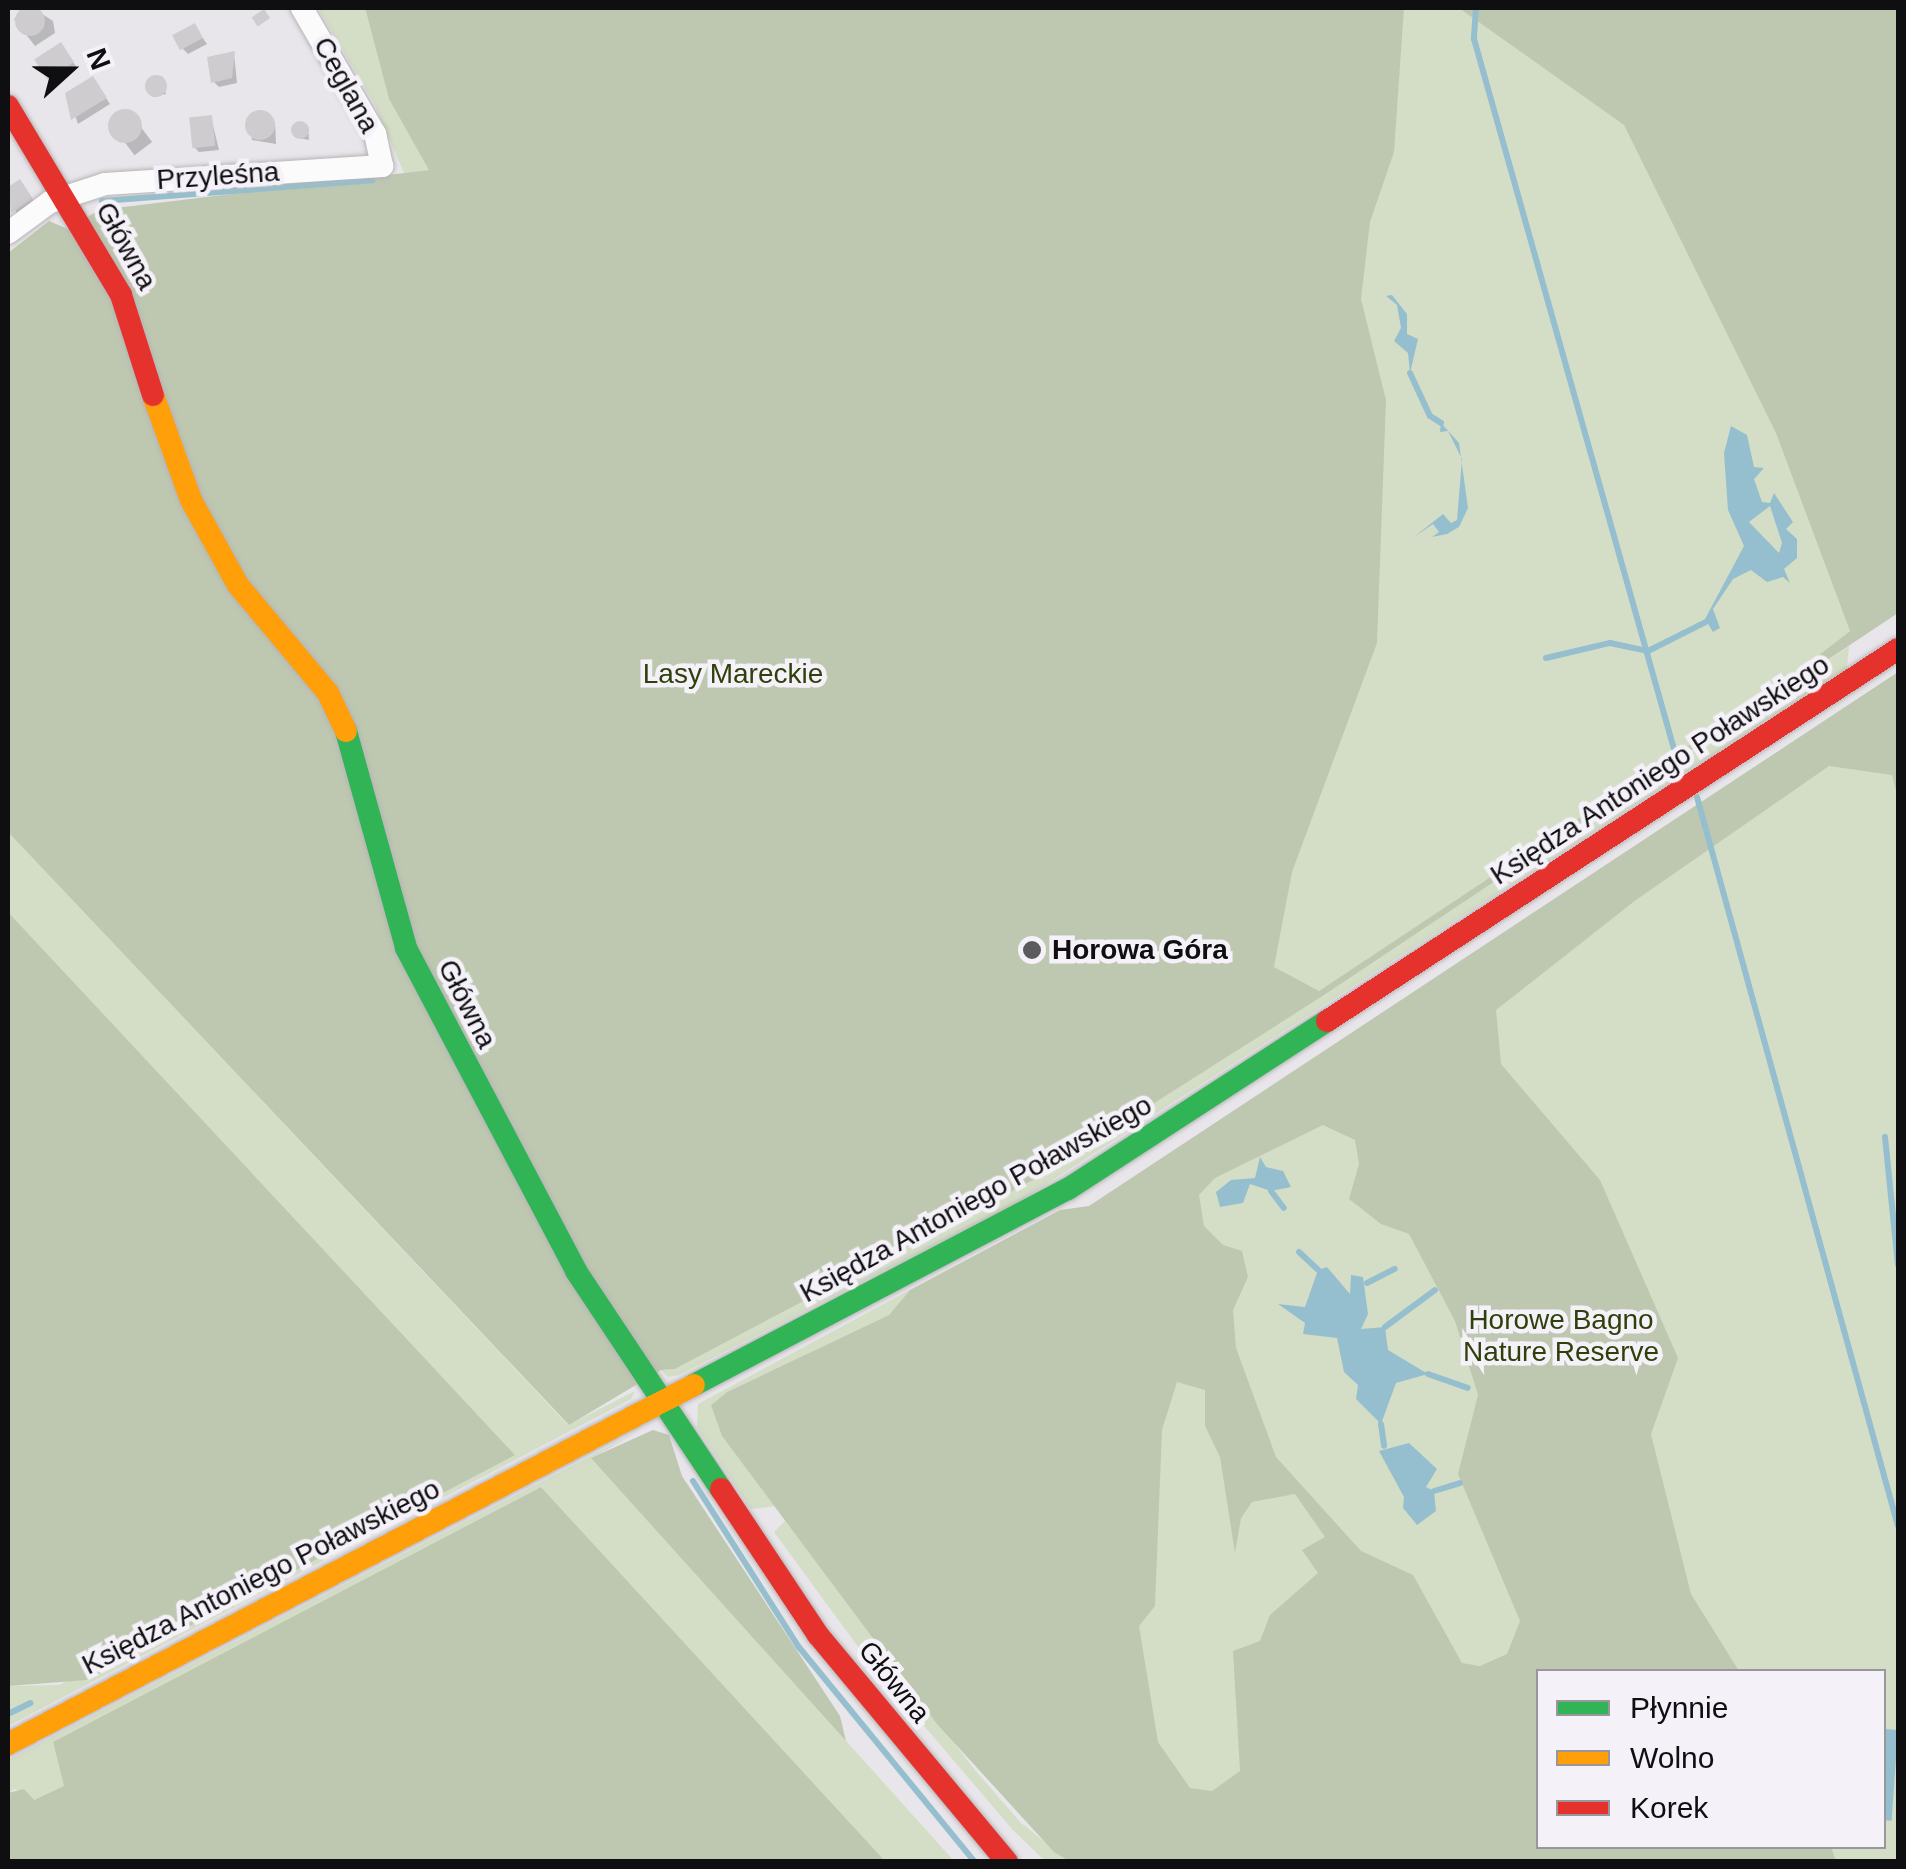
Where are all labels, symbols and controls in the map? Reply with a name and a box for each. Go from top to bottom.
north arrow [20,20,120,120]
street label: Ceglana [306,31,386,139]
text: N [80,44,117,74]
street label: Przyleśna [156,155,280,197]
street label: Główna [88,196,164,296]
street label: Księdza Antoniego Poławskiego [1484,647,1836,893]
park label: Lasy Mareckie [643,657,823,691]
place label: Horowa Góra [1052,933,1228,967]
marker: Horowa Góra [1021,939,1043,961]
street label: Główna [430,954,504,1054]
street label: Księdza Antoniego Poławskiego [794,1088,1158,1310]
park label: Horowe Bagno Nature Reserve [1463,1303,1659,1369]
street label: Księdza Antoniego Poławskiego [76,1472,446,1682]
street label: Główna [851,1635,937,1729]
legend [1536,1669,1886,1849]
text: Płynnie [1630,1691,1728,1724]
text: Wolno [1630,1741,1715,1774]
text: Korek [1630,1791,1708,1824]

